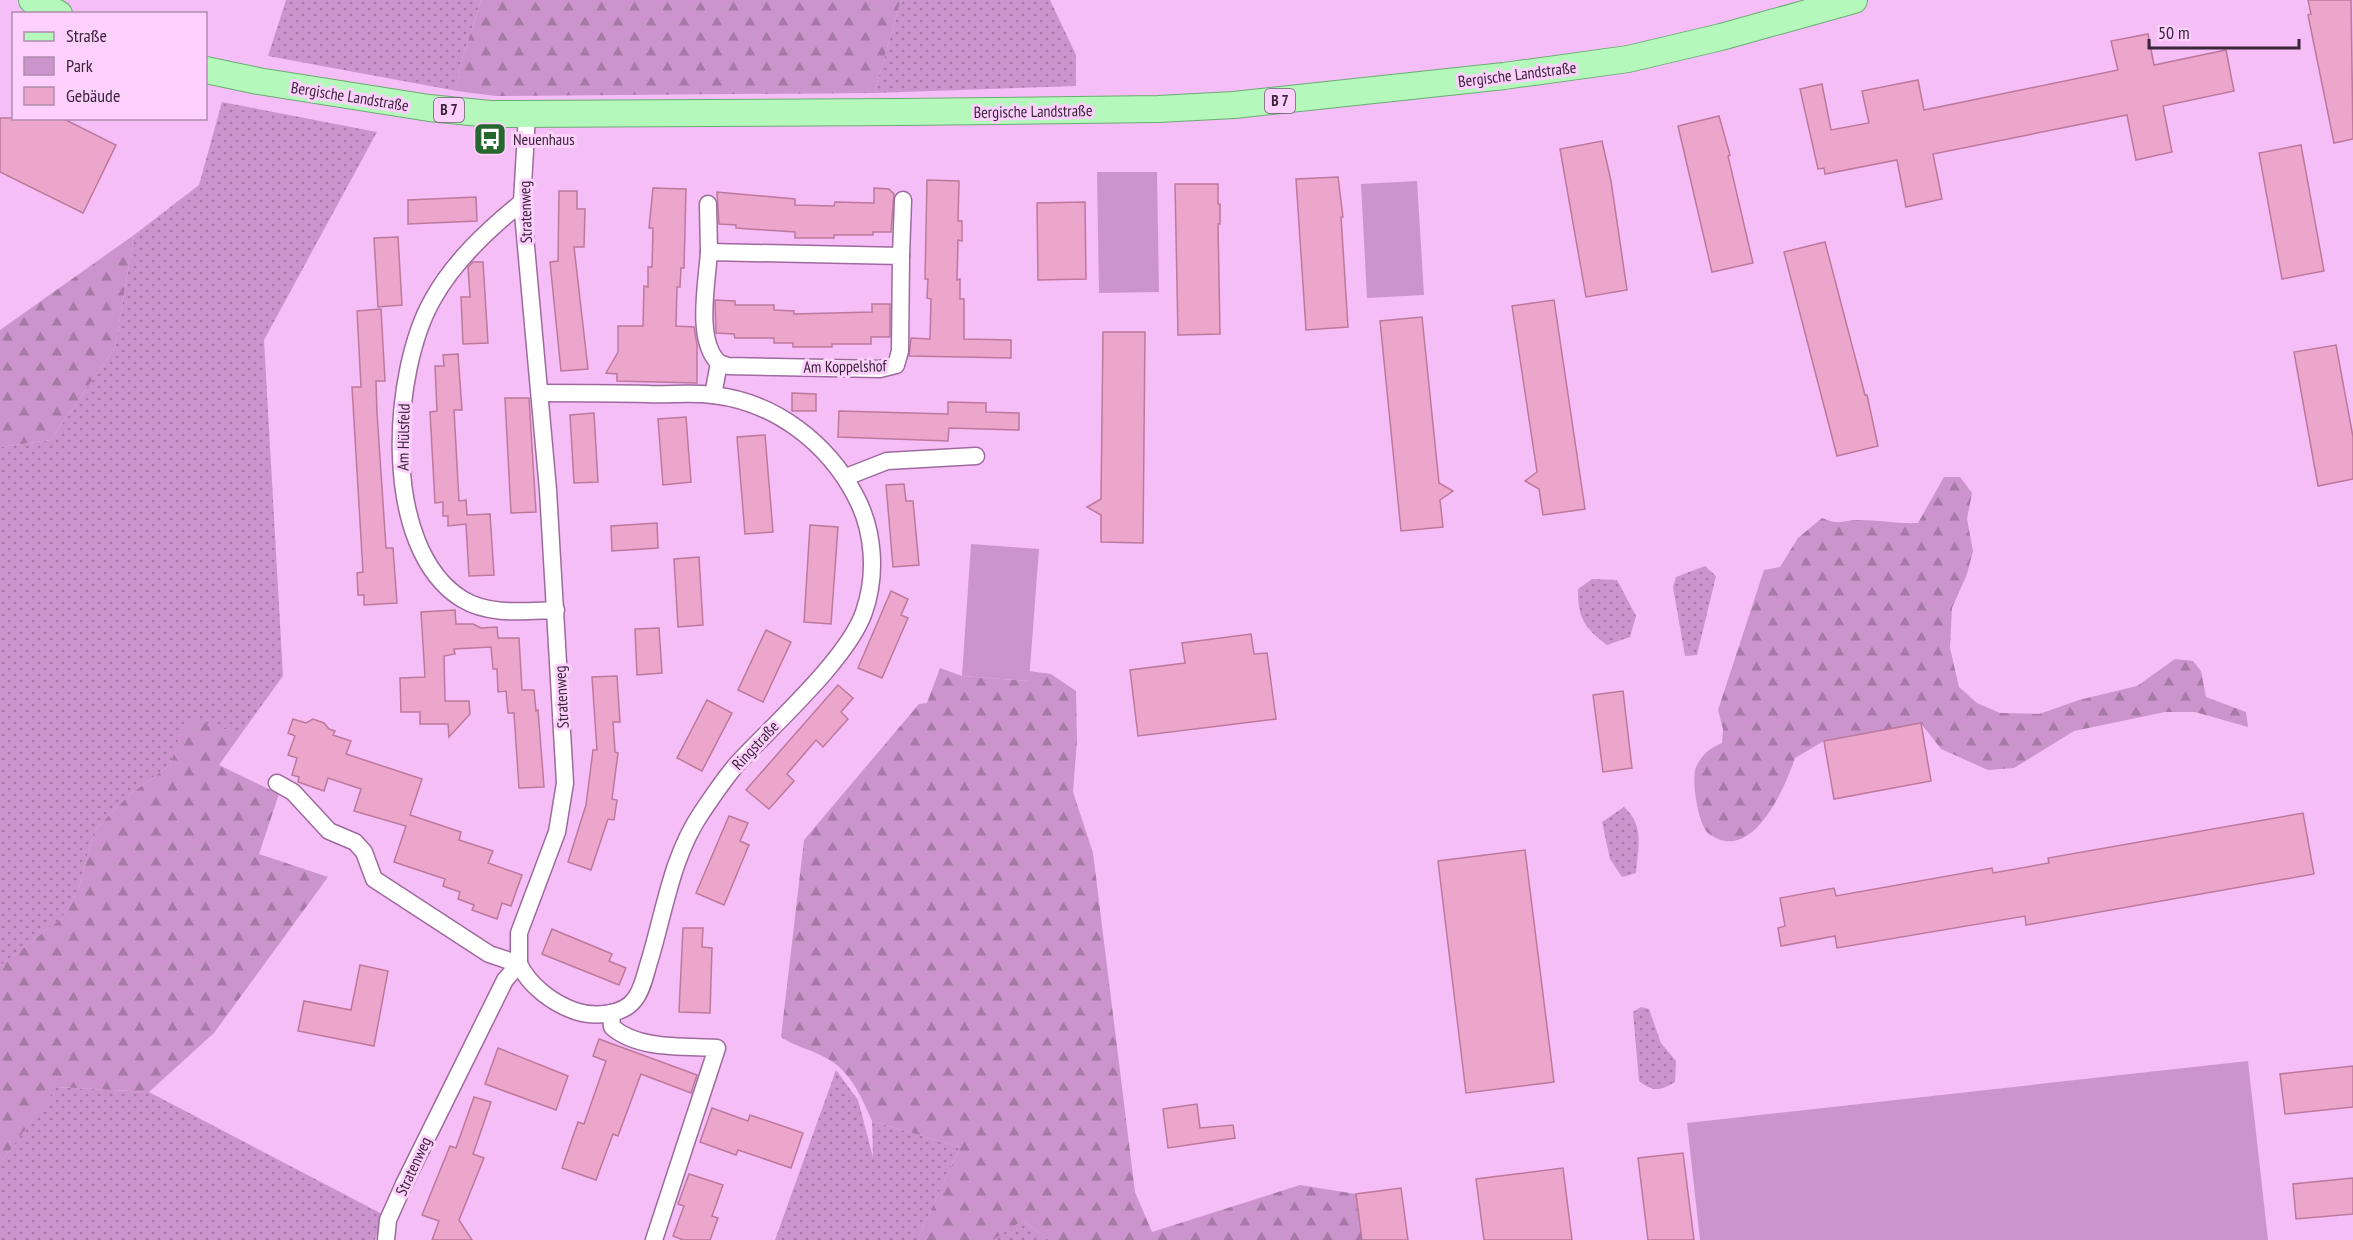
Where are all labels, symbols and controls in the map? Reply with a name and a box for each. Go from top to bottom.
legend [12,12,207,120]
scale bar [2149,12,2299,50]
text: 50 m [2158,21,2190,44]
text: Straße [66,24,107,47]
text: Park [66,54,93,77]
street label: Bergische Landstraße [1457,57,1577,91]
street label: Bergische Landstraße [290,77,410,115]
text: Gebäude [66,84,120,107]
road number: B 7 [1265,89,1295,113]
road number: B 7 [434,98,464,122]
street label: Bergische Landstraße [973,100,1093,122]
bus stop icon: Neuenhaus [472,121,508,157]
place label: Neuenhaus [513,129,575,149]
street label: Stratenweg [514,180,536,244]
street label: Am Koppelshof [803,355,888,377]
street label: Am Hülsfeld [392,403,414,471]
street label: Stratenweg [549,665,573,729]
street label: Ringstraße [727,716,783,774]
street label: Stratenweg [391,1133,435,1199]

